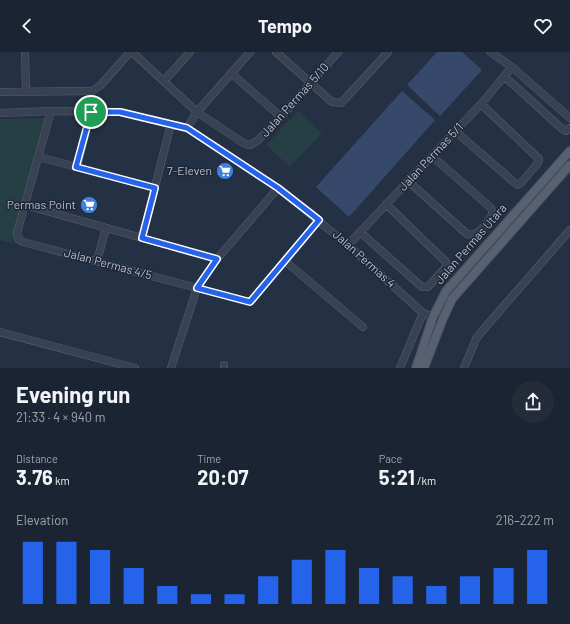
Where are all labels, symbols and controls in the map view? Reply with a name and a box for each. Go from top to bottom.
icon: back [16,15,38,37]
text: Tempo [258,15,312,37]
icon: heart [532,15,554,37]
street label: Jalan Permas 5/10 [257,59,331,139]
pin [74,95,108,129]
icon: arrive [80,101,102,123]
street label: Jalan Permas 5/1 [395,119,465,193]
supermarket icon: 7-Eleven [215,161,235,181]
place label: 7-Eleven [167,163,212,177]
supermarket icon: Permas Point [79,195,99,215]
place label: Permas Point [7,197,76,211]
street label: Jalan Permas Utara [432,200,509,286]
street label: Jalan Permas 4 [331,227,399,290]
street label: Jalan Permas 4/5 [63,245,154,281]
text: Evening run [16,381,130,407]
button: share [512,381,554,423]
text: 21:33 · 4 × 940 m [16,409,106,425]
text: Distance [16,452,58,465]
text: Time [197,452,221,465]
text: Pace [379,452,402,465]
text: 3.76 [16,465,53,489]
text: 20:07 [197,465,249,489]
text: 5:21 [379,465,415,489]
text: km [53,474,70,487]
text: /km [415,474,436,487]
text: Elevation [16,512,68,528]
text: 216–222 m [496,512,554,528]

